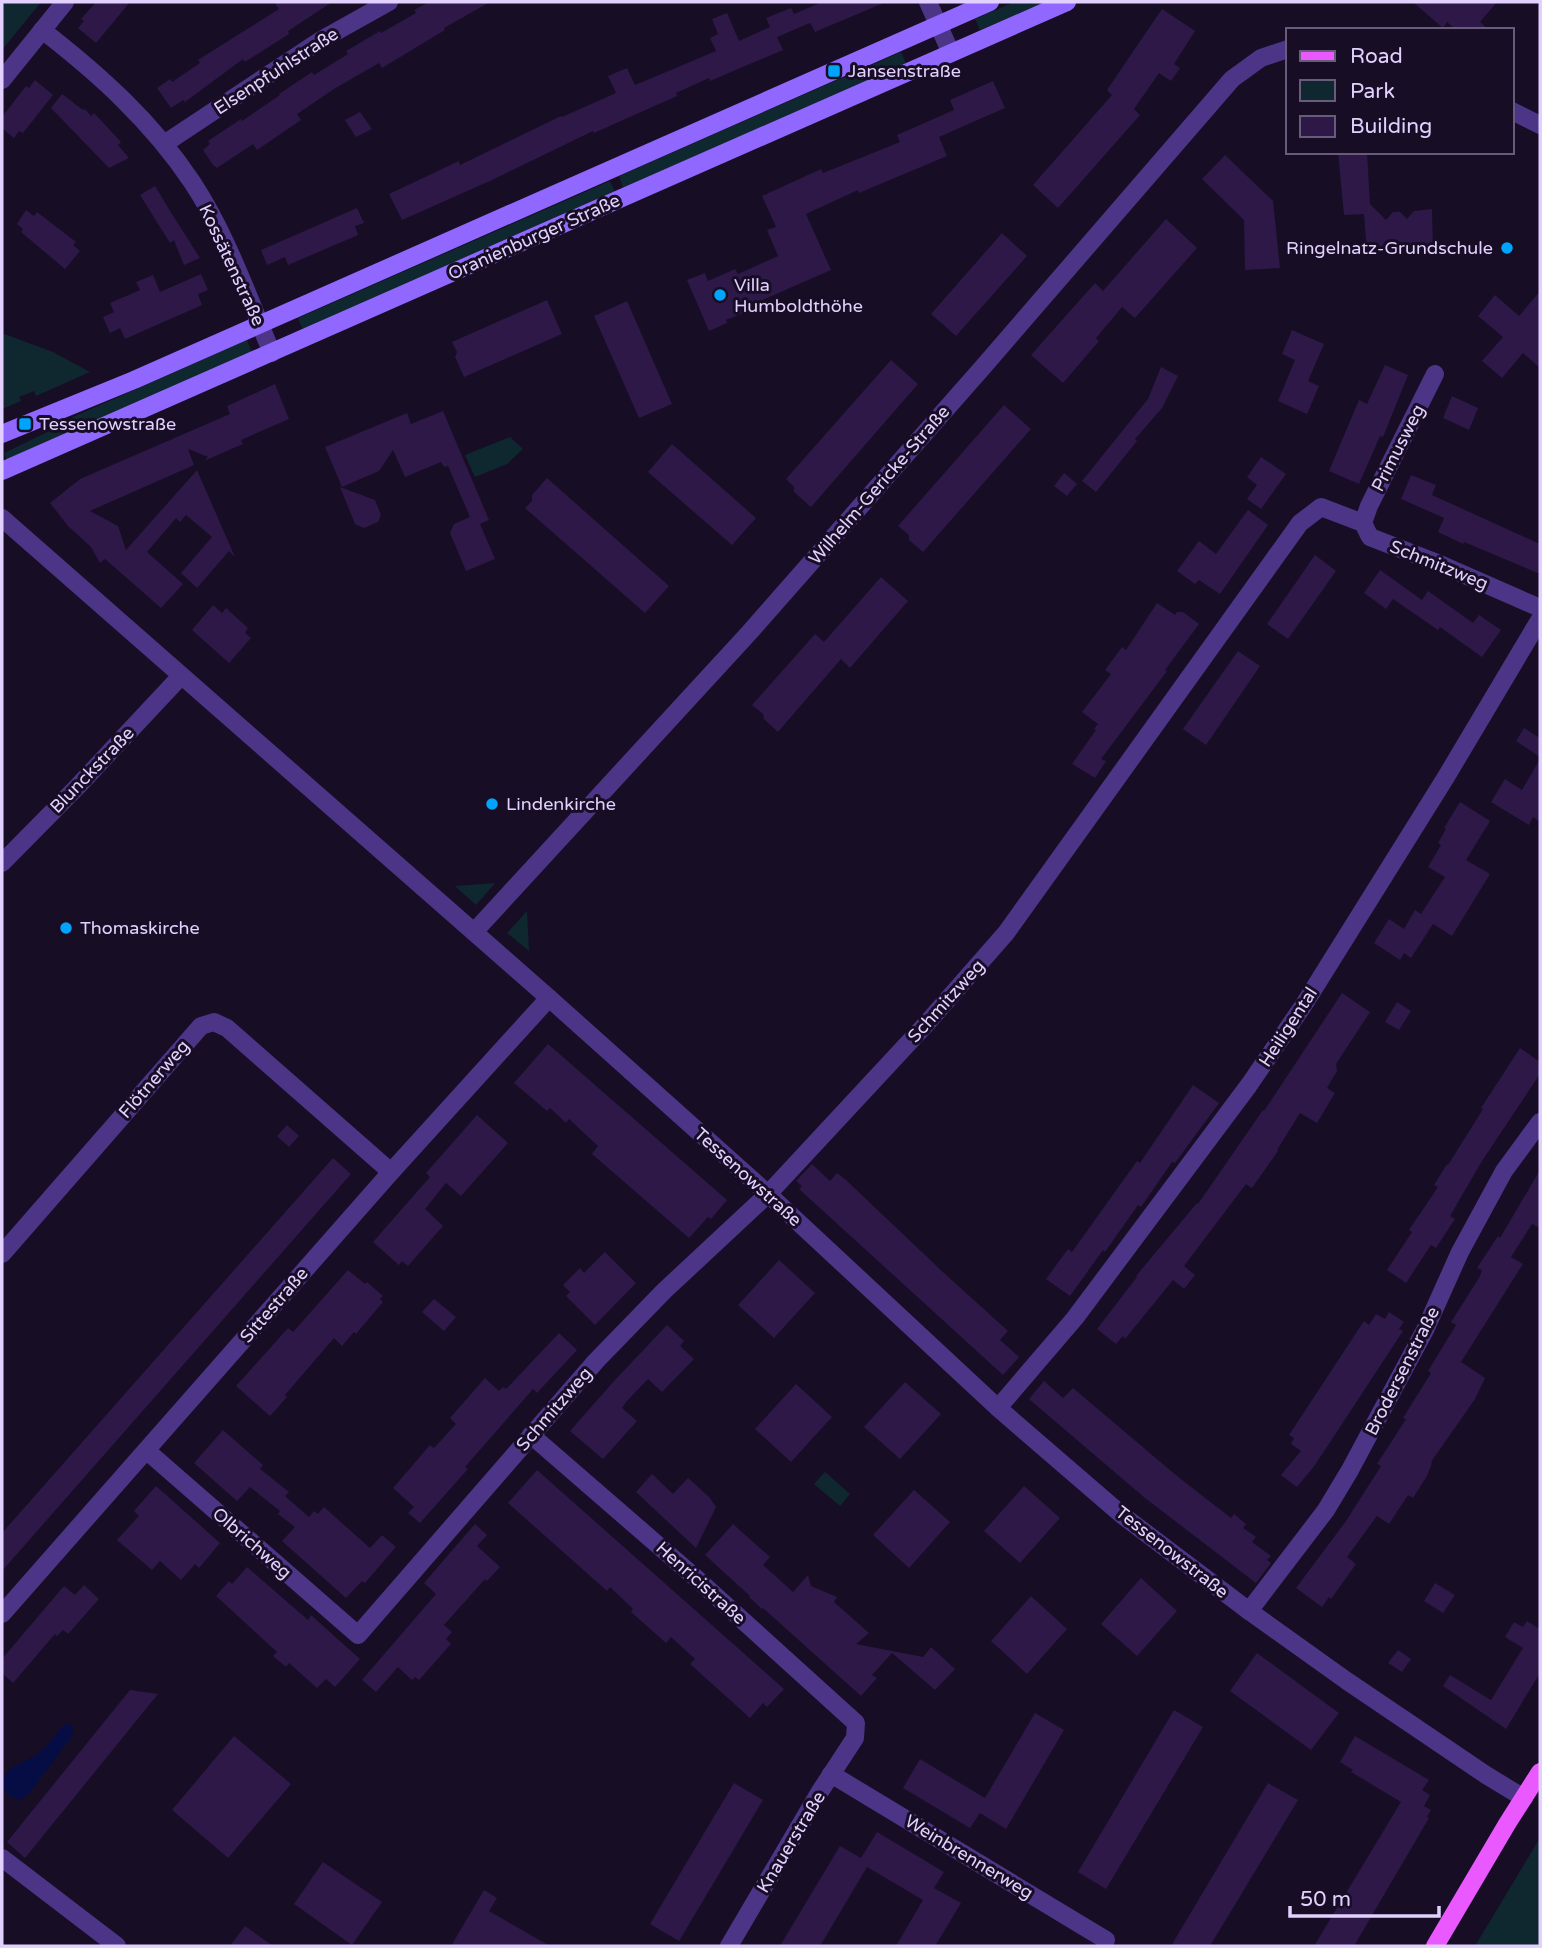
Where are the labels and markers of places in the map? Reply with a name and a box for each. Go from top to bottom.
place label: Jansenstraße [848,60,961,82]
marker: Jansenstraße [826,63,842,79]
place label: Ringelnatz-Grundschule [1286,237,1493,259]
marker: Ringelnatz-Grundschule [1499,240,1515,256]
place label: Villa Humboldthöhe [734,274,863,317]
marker: Villa Humboldthöhe [712,287,728,303]
place label: Tessenowstraße [39,413,176,435]
marker: Tessenowstraße [17,416,33,432]
place label: Lindenkirche [506,793,616,815]
marker: Lindenkirche [484,796,500,812]
place label: Thomaskirche [80,917,200,939]
marker: Thomaskirche [58,920,74,936]

